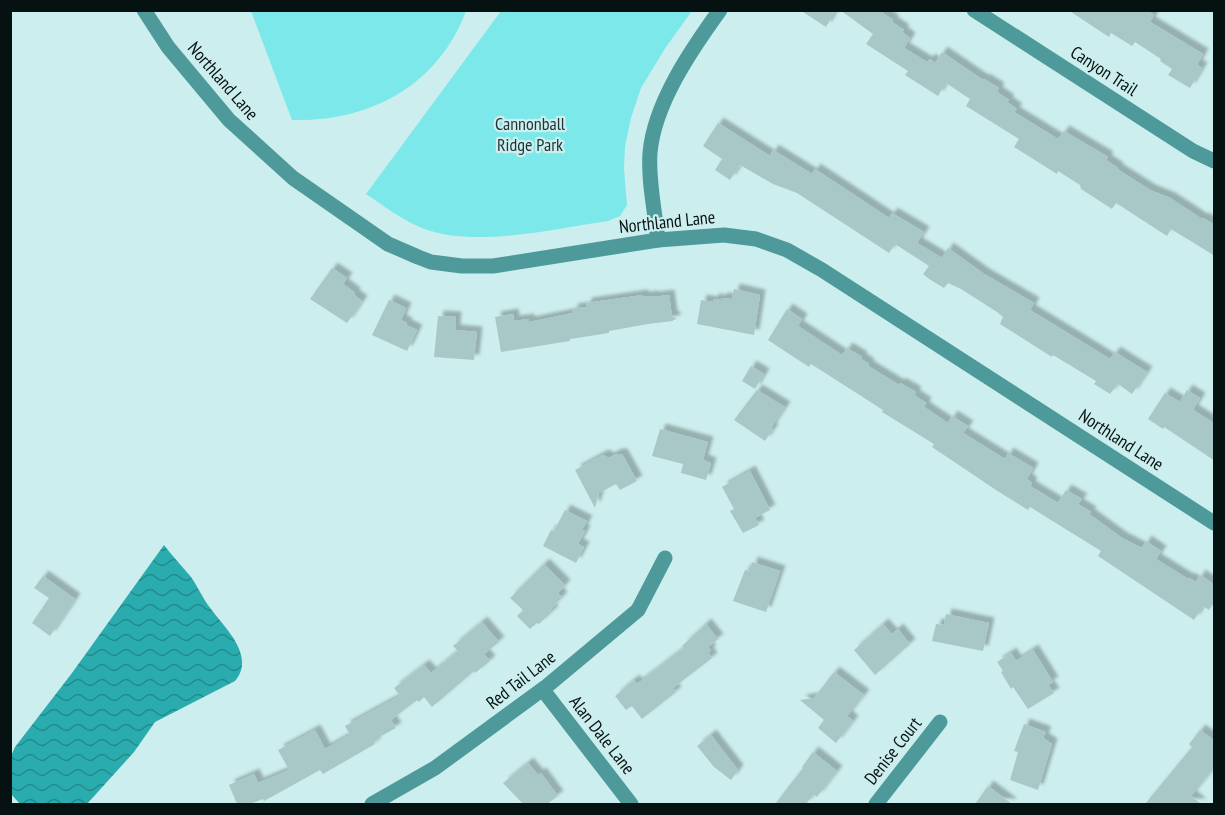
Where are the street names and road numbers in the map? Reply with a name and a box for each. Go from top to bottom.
street label: Northland Lane [183,37,264,125]
street label: Canyon Trail [1066,40,1143,101]
street label: Northland Lane [618,205,716,238]
street label: Northland Lane [1075,404,1168,475]
street label: Red Tail Lane [481,645,560,714]
street label: Alan Dale Lane [565,691,640,779]
street label: Denise Court [859,712,926,789]

